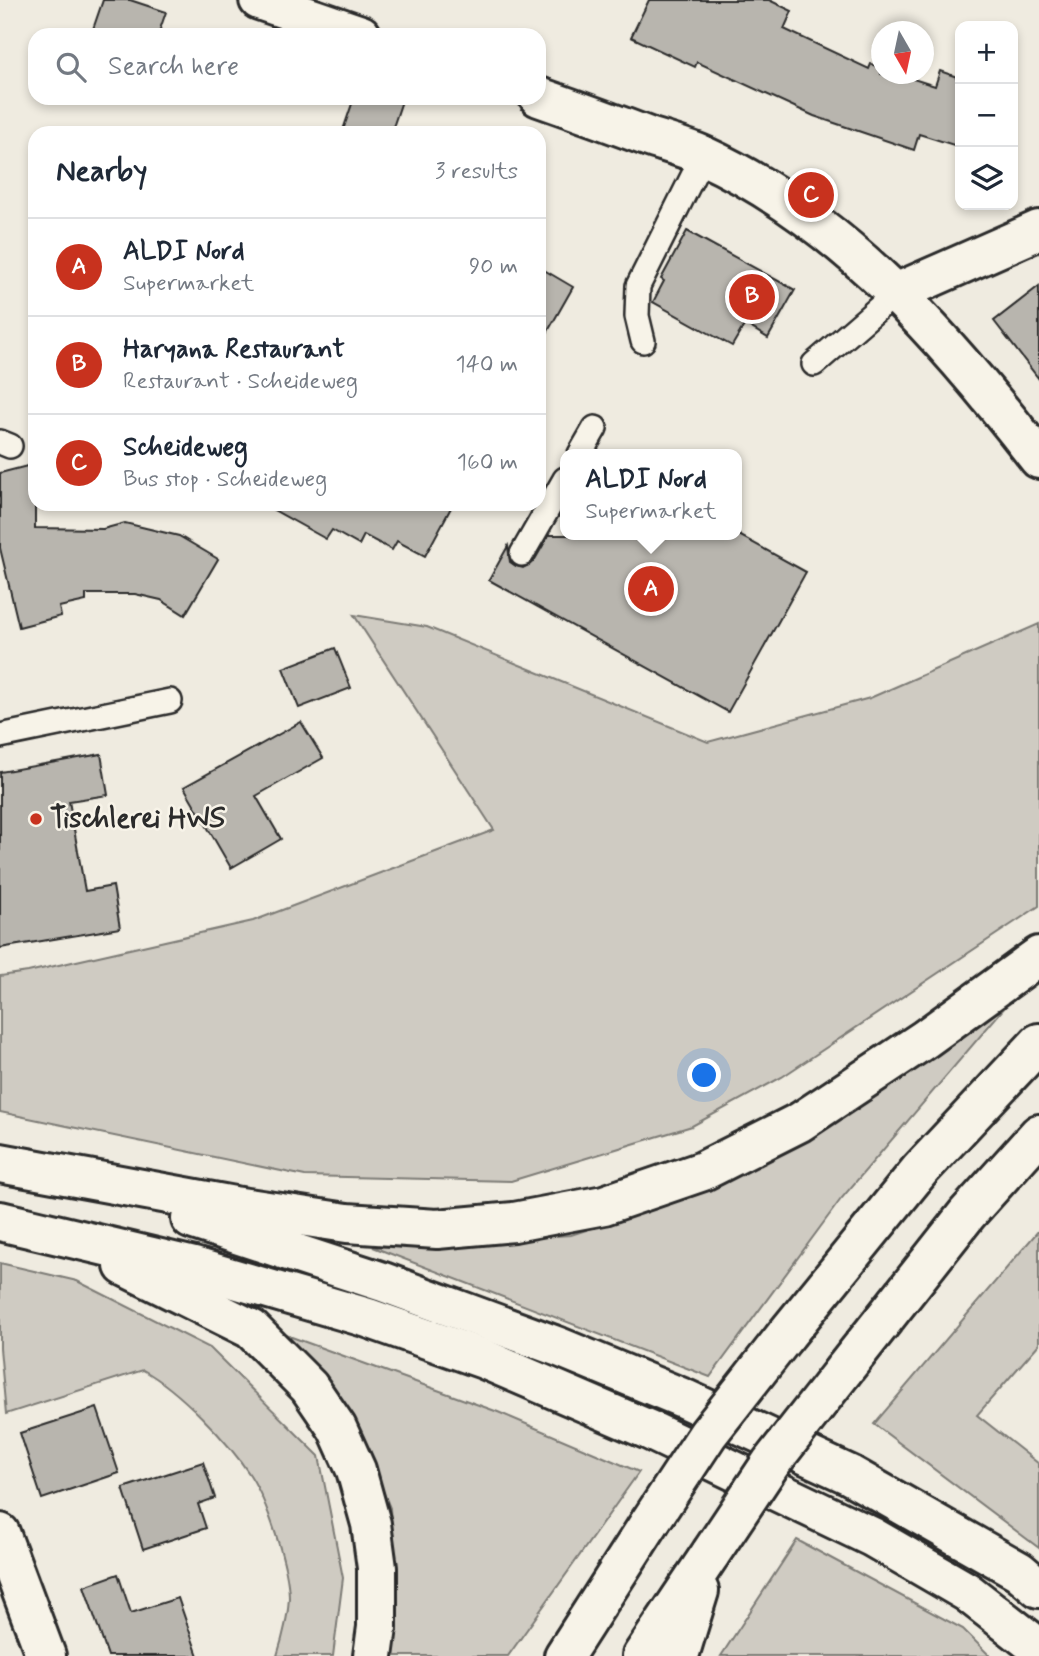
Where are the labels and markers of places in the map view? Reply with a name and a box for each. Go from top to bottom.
pin: C [788,169,834,221]
pin: B [729,271,775,323]
pin: A [628,563,674,615]
place label: Tischlerei HWS [50,801,225,838]
marker: Tischlerei HWS [28,811,44,827]

